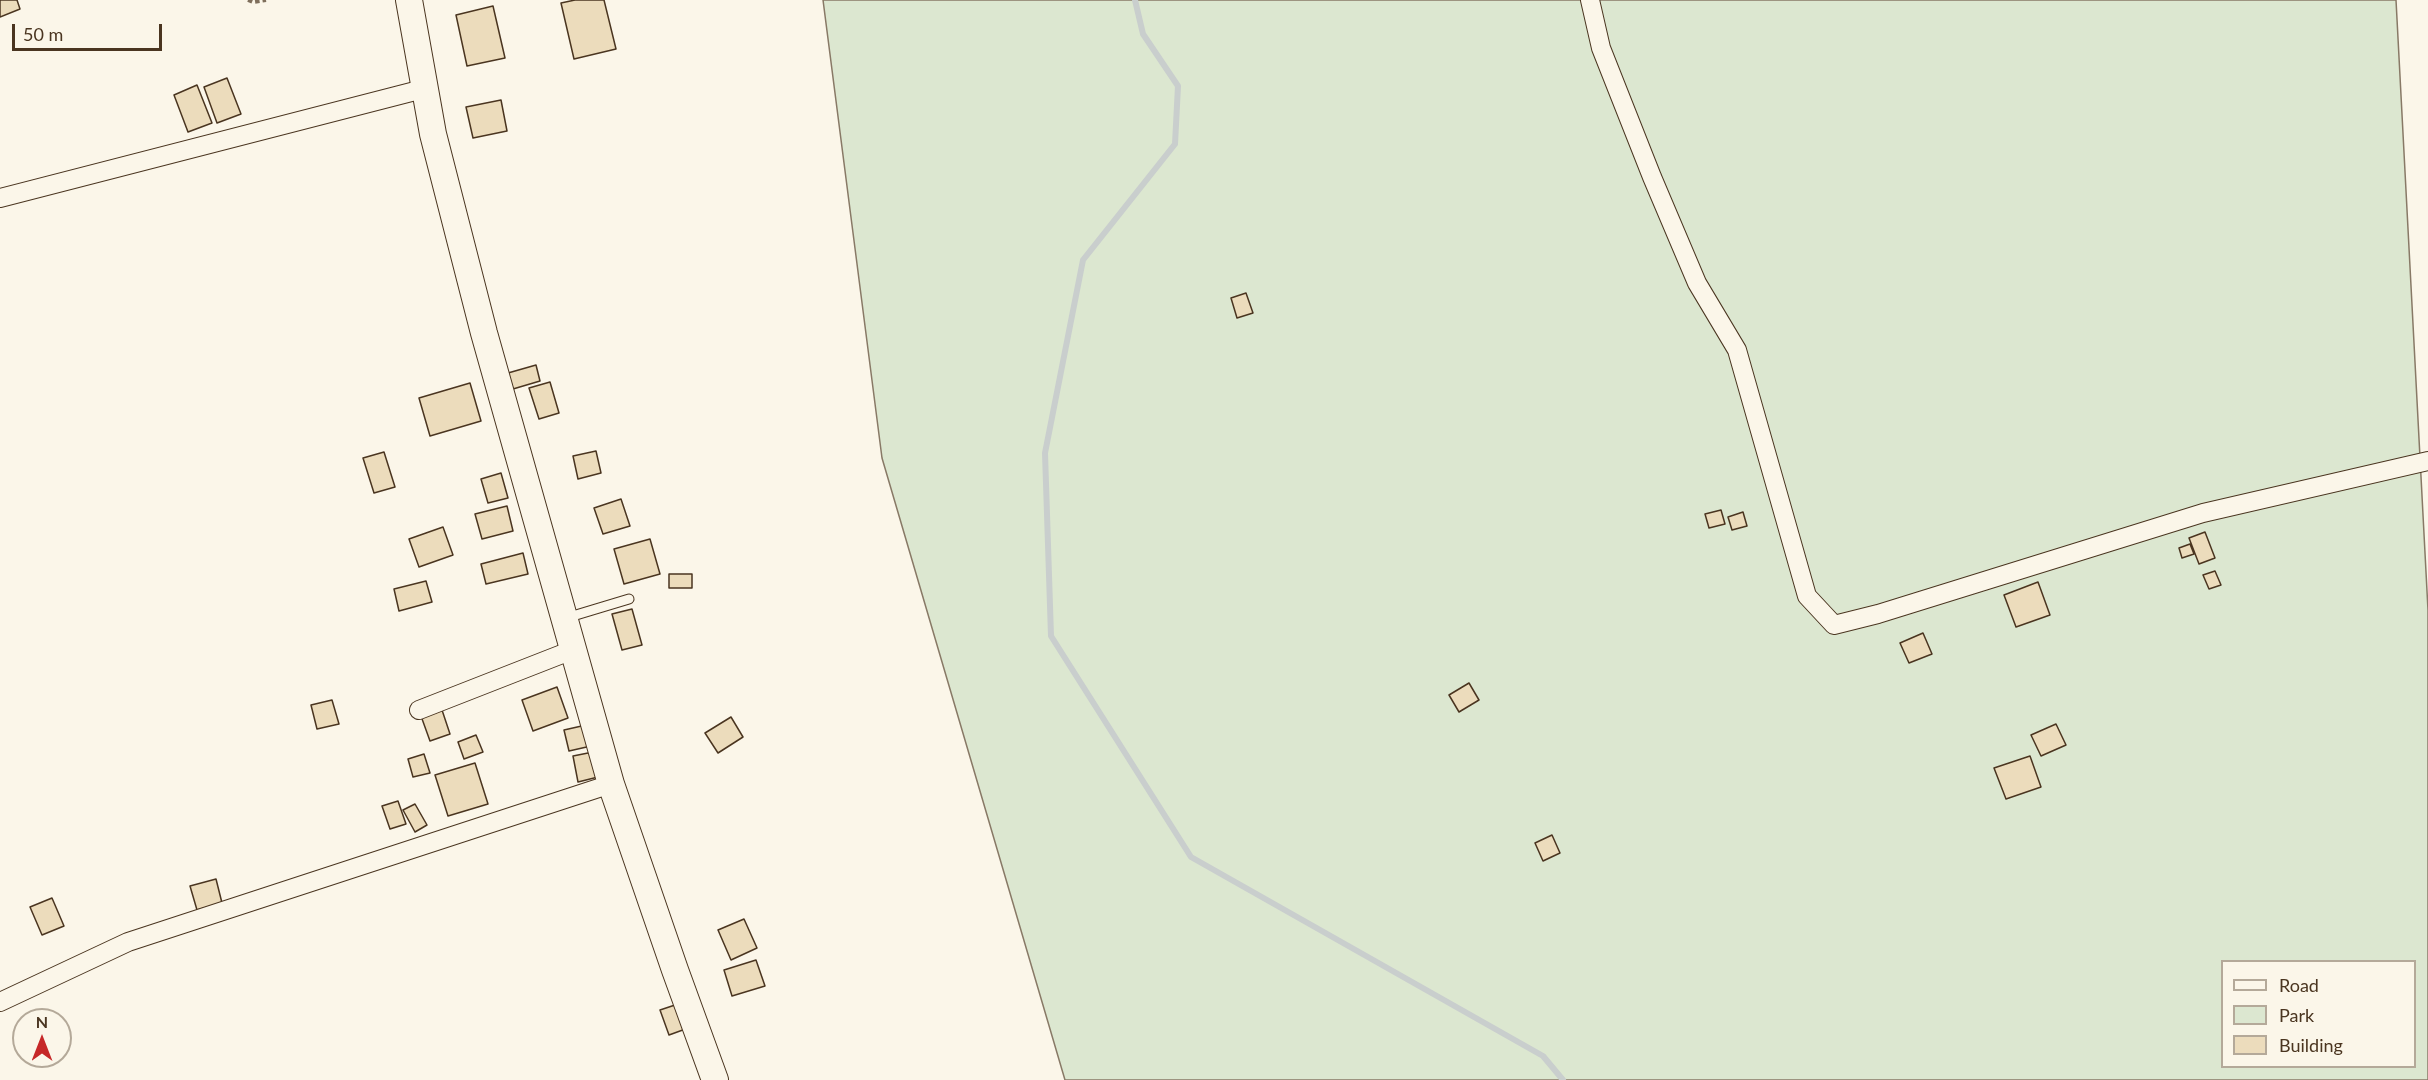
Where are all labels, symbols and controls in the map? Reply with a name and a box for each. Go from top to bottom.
scale bar [15,12,165,50]
text: 50 m [23,23,63,45]
legend [2221,960,2416,1068]
text: Road [2279,974,2319,996]
text: Park [2279,1004,2314,1026]
north arrow [12,1008,72,1068]
text: N [36,1012,48,1031]
text: Building [2279,1034,2343,1056]

